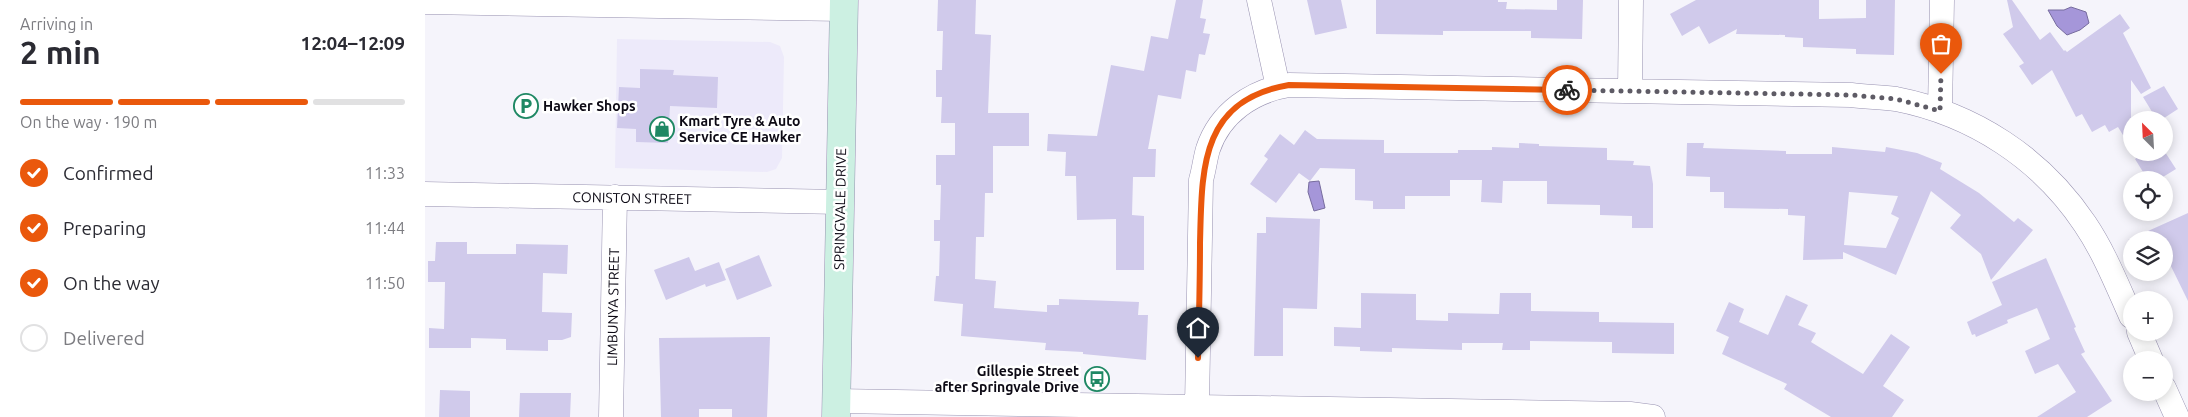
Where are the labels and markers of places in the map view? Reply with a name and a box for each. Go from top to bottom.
pin [1920,23,1962,74]
parking icon: Hawker Shops [513,93,539,119]
place label: Hawker Shops [543,98,636,114]
place label: Kmart Tyre & Auto Service CE Hawker [679,113,801,145]
shop icon: Kmart Tyre & Auto Service CE Hawker [649,116,675,142]
pin [1177,307,1219,358]
place label: Gillespie Street after Springvale Drive [935,363,1079,395]
bus stop icon: Gillespie Street after Springvale Drive [1084,366,1110,392]

